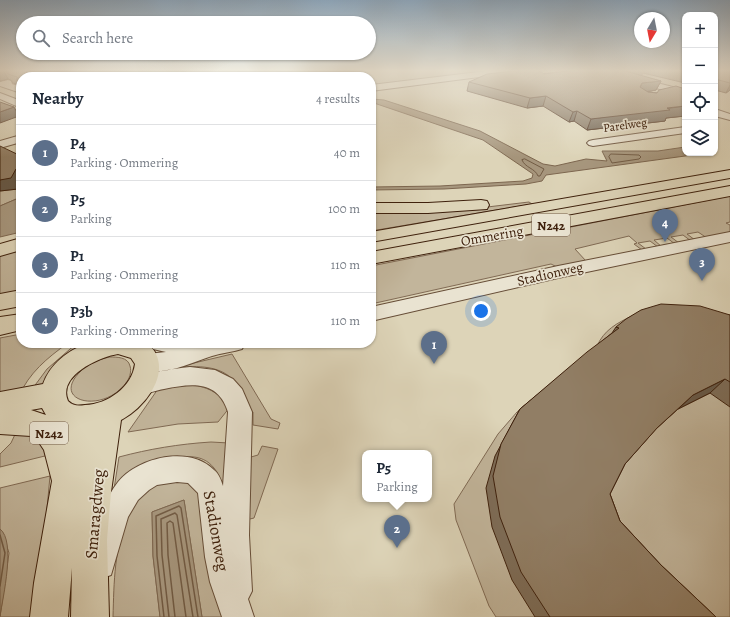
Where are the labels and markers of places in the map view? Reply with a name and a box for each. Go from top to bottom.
pin: 4 [652,209,678,242]
pin: 3 [689,248,715,281]
pin: 1 [421,331,447,364]
pin: 2 [384,515,410,548]

